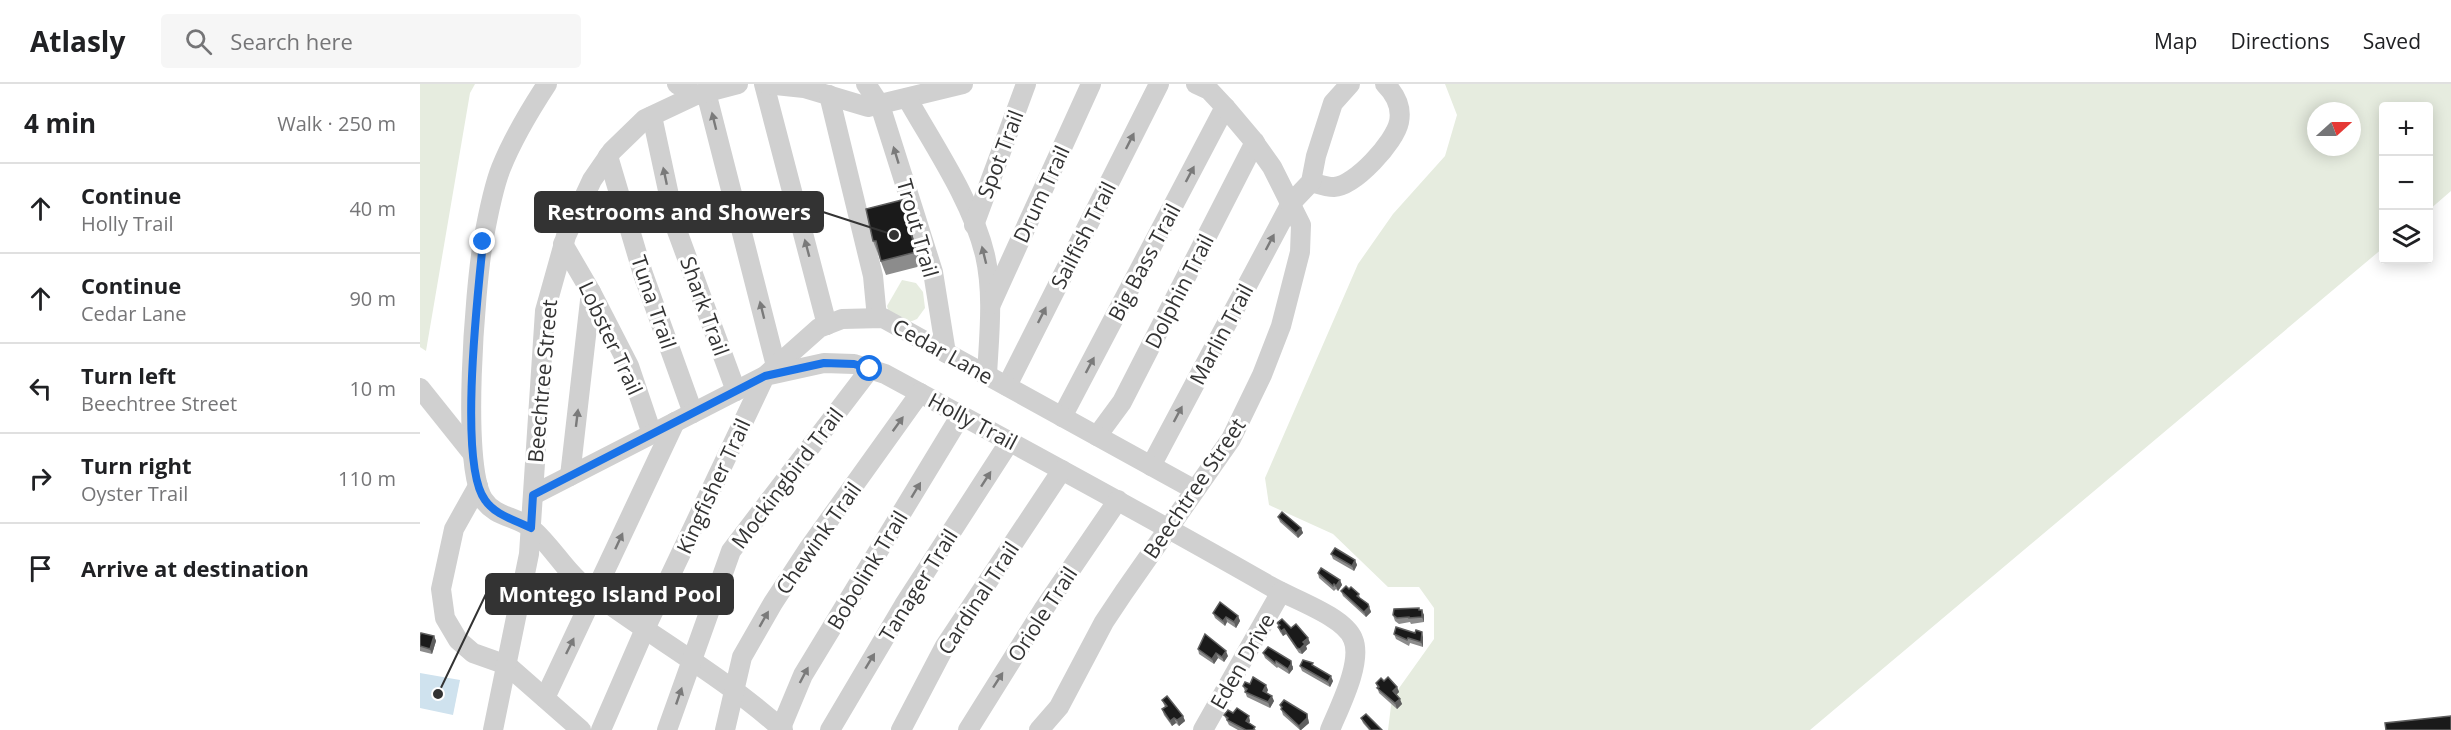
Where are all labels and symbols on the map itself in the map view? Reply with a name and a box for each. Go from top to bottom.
north arrow [2307,102,2361,156]
street label: Spot Trail [970,106,1030,202]
one-way arrow [708,111,718,130]
one-way arrow [1125,132,1135,149]
street label: Drum Trail [1006,141,1076,247]
one-way arrow [891,146,900,164]
one-way arrow [1185,165,1195,182]
one-way arrow [660,166,669,185]
street label: Trout Trail [891,176,945,280]
street label: Sailfish Trail [1044,177,1122,293]
callout: Restrooms and Showers [535,192,823,232]
text: Restrooms and Showers [547,196,811,226]
street label: Big Bass Trail [1101,199,1187,325]
route end [469,228,495,254]
street label: Dolphin Trail [1138,229,1220,353]
one-way arrow [1265,233,1275,250]
one-way arrow [802,239,812,257]
one-way arrow [978,246,988,264]
street label: Tuna Trail [625,252,683,352]
street label: Shark Trail [674,253,736,359]
street label: Lobster Trail [572,277,650,399]
street label: Marlin Trail [1183,279,1259,389]
street label: Beechtree Street [521,298,563,464]
one-way arrow [756,300,766,319]
one-way arrow [1038,307,1047,324]
street label: Cedar Lane [888,312,998,390]
route start [856,355,882,381]
one-way arrow [1085,357,1094,374]
street label: Holly Trail [924,386,1022,456]
street label: Mockingbird Trail [725,402,849,554]
one-way arrow [1173,406,1183,423]
one-way arrow [572,408,582,427]
street label: Beechtree Street [1137,412,1251,564]
street label: Kingfisher Trail [669,414,757,558]
one-way arrow [892,416,904,432]
one-way arrow [980,471,991,487]
street label: Chewink Trail [769,476,867,600]
one-way arrow [910,482,921,498]
street label: Bobolink Trail [820,505,914,635]
street label: Tanager Trail [872,524,964,646]
one-way arrow [615,532,624,549]
street label: Cardinal Trail [931,536,1025,660]
street label: Oriole Trail [1001,561,1083,667]
callout: Montego Island Pool [486,574,733,614]
text: Montego Island Pool [498,578,722,608]
street label: Eden Drive [1203,608,1281,714]
one-way arrow [759,610,769,627]
one-way arrow [565,637,574,654]
one-way arrow [865,653,876,669]
one-way arrow [799,666,809,683]
one-way arrow [993,672,1004,688]
one-way arrow [675,687,685,705]

